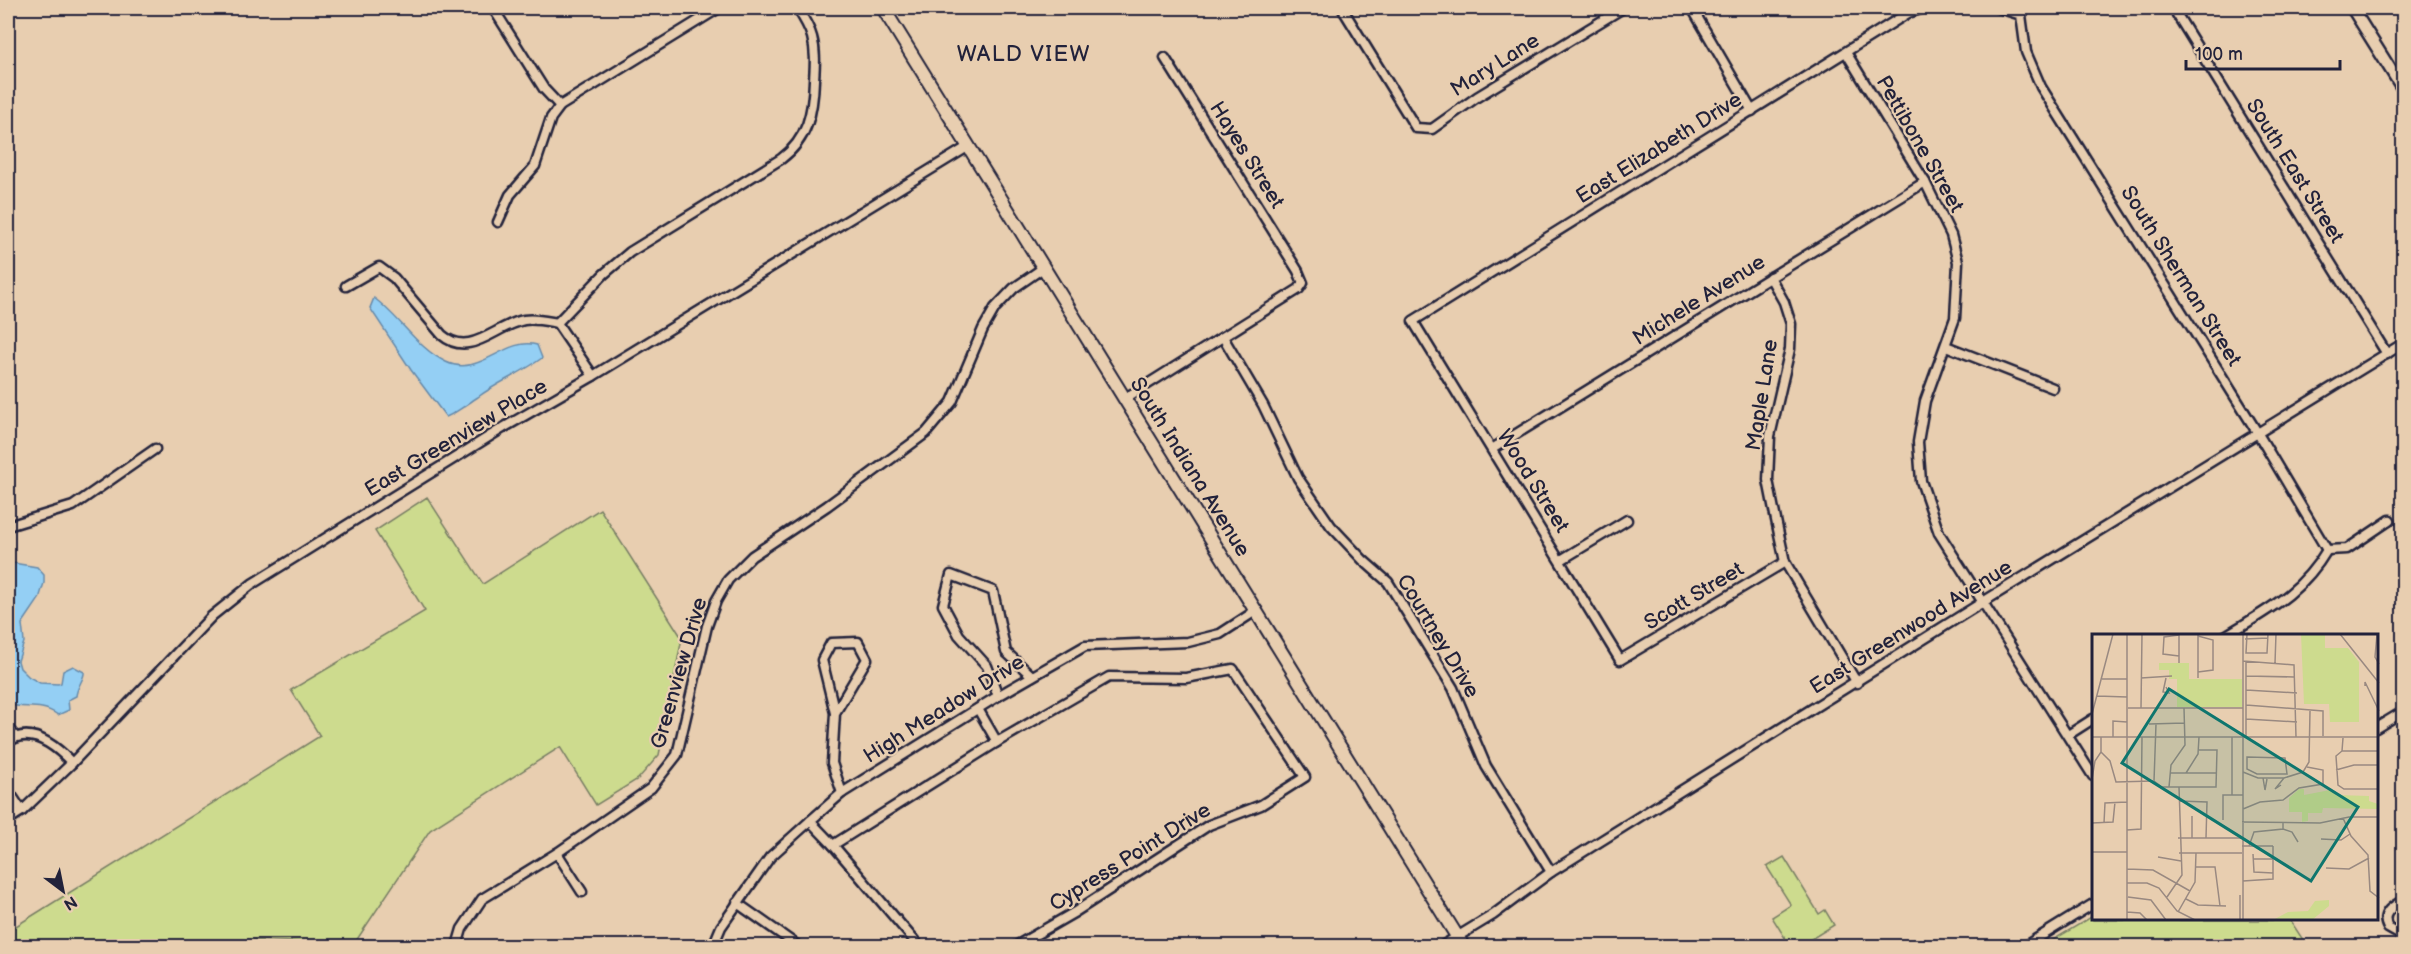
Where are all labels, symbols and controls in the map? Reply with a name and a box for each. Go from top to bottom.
street label: Mary Lane [1446,28,1544,102]
scale bar [2186,33,2340,71]
district label: WALD VIEW [957,41,1091,68]
text: 100 m [2195,44,2243,65]
street label: Pettibone Street [1871,71,1970,217]
street label: East Elizabeth Drive [1572,87,1746,209]
street label: South East Street [2241,94,2350,248]
street label: Hayes Street [1204,97,1290,213]
street label: South Sherman Street [2115,181,2247,371]
street label: Michele Avenue [1628,249,1770,351]
street label: Maple Lane [1741,337,1783,453]
street label: South Indiana Avenue [1125,373,1255,561]
street label: East Greenview Place [360,374,552,502]
street label: Wood Street [1491,425,1575,538]
street label: East Greenwood Avenue [1805,554,2017,700]
street label: Scott Street [1640,556,1749,635]
street label: Courtney Drive [1391,570,1485,702]
street label: Greenview Drive [645,594,713,752]
inset map [2092,634,2378,921]
street label: High Meadow Drive [859,649,1029,769]
street label: Cypress Point Drive [1045,797,1215,917]
north arrow [33,861,93,921]
text: N [60,891,80,914]

